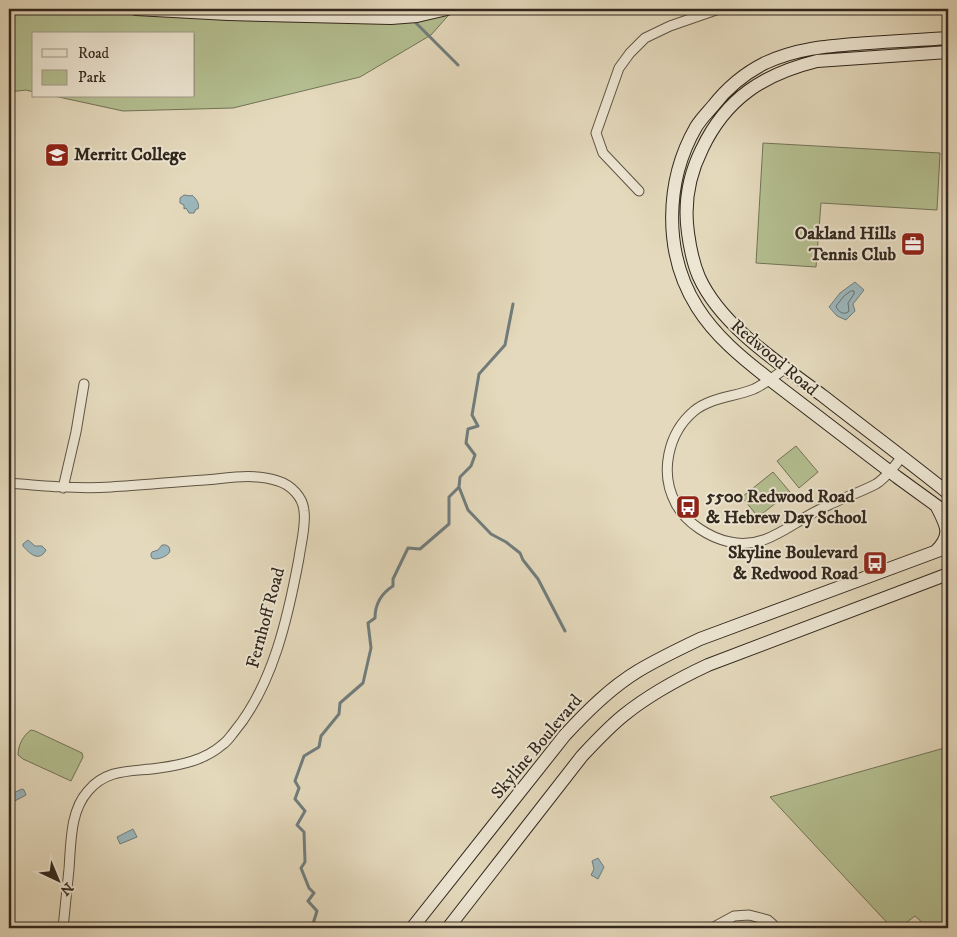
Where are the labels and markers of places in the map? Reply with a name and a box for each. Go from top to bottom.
school or university icon: Merritt College [44,142,70,168]
place label: Merritt College [74,144,187,166]
place label: Oakland Hills Tennis Club [795,223,897,266]
office icon: Oakland Hills Tennis Club [900,231,926,257]
place label: 5500 Redwood Road & Hebrew Day School [705,486,867,529]
bus stop icon: 5500 Redwood Road & Hebrew Day School [675,494,701,520]
place label: Skyline Boulevard & Redwood Road [728,542,859,585]
bus stop icon: Skyline Boulevard & Redwood Road [862,550,888,576]

